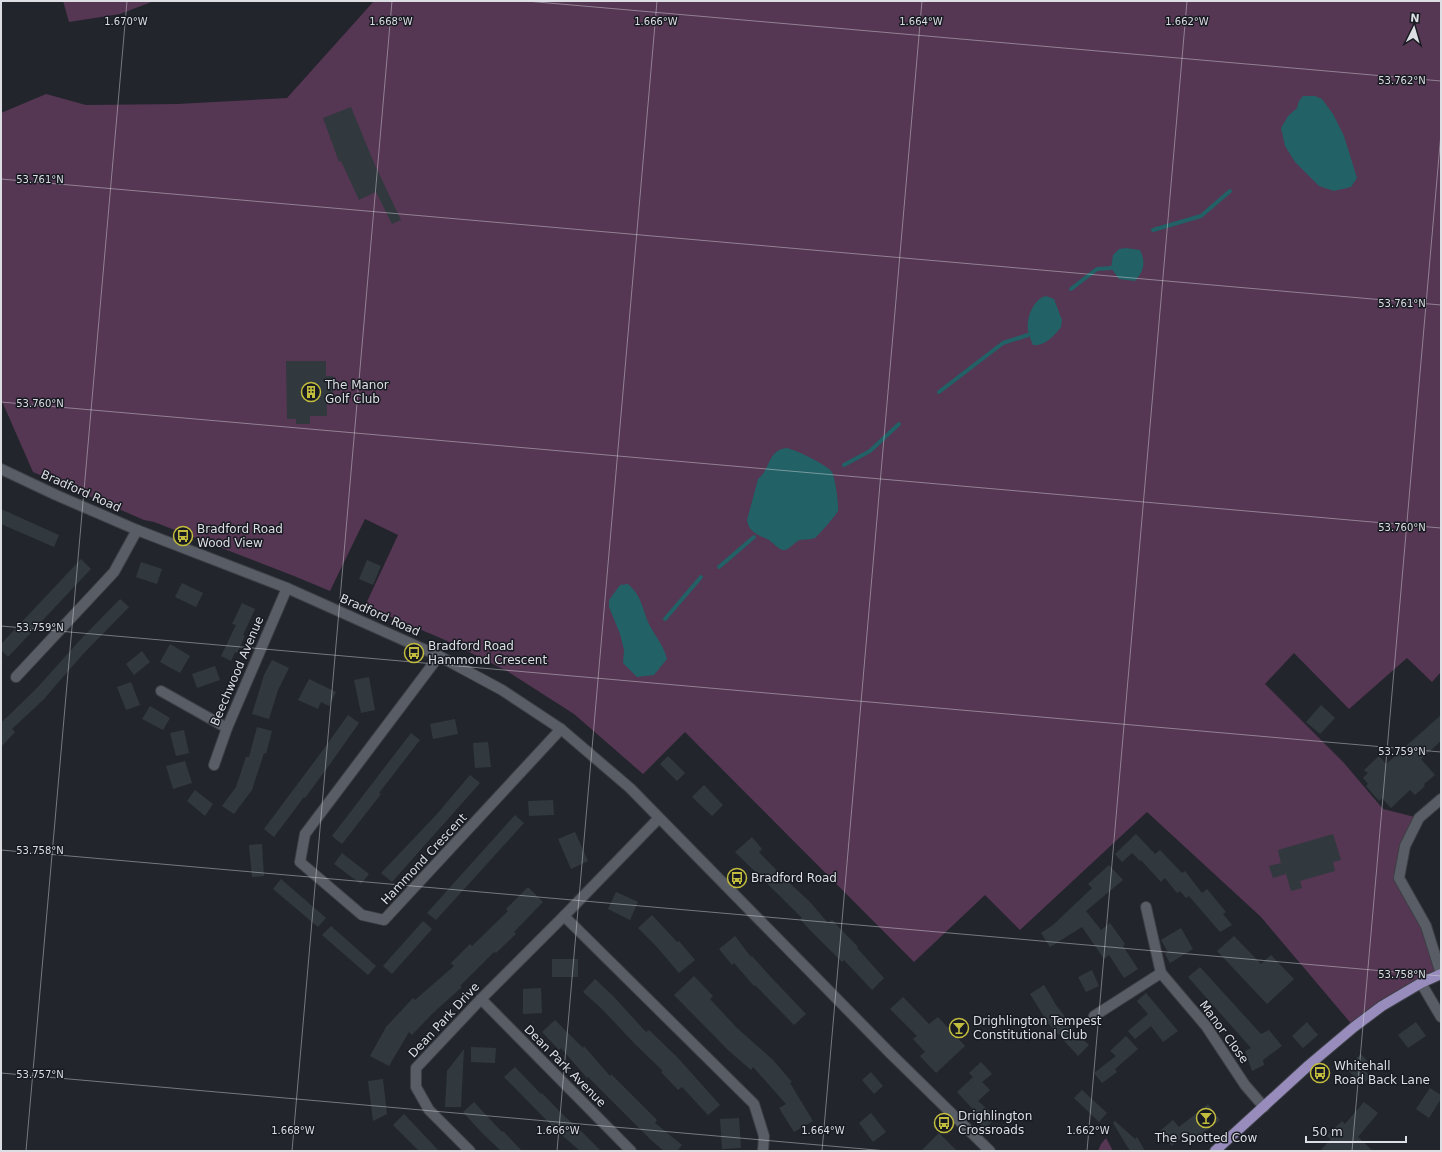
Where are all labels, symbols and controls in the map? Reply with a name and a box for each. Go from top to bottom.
north arrow [1394,8,1434,48]
text: N [1410,12,1420,25]
text: 1.670°W [104,16,148,27]
text: 1.668°W [369,16,413,27]
text: 1.666°W [634,16,678,27]
text: 1.664°W [899,16,943,27]
text: 1.662°W [1165,16,1209,27]
text: 53.762°N [1378,75,1426,86]
text: 53.761°N [16,174,64,185]
text: 53.761°N [1378,298,1426,309]
place label: The Manor Golf Club [324,378,389,406]
building icon: The Manor Golf Club [300,381,322,403]
text: 53.760°N [16,398,64,409]
street label: Bradford Road [39,467,123,515]
place label: Bradford Road Wood View [197,522,283,550]
text: 53.760°N [1378,522,1426,533]
bus stop icon: Bradford Road Wood View [172,525,194,547]
street label: Bradford Road [338,591,422,639]
street label: Beechwood Avenue [208,614,266,728]
text: 53.759°N [16,622,64,633]
place label: Bradford Road Hammond Crescent [428,639,547,667]
bus stop icon: Bradford Road Hammond Crescent [403,642,425,664]
text: 53.759°N [1378,746,1426,757]
street label: Hammond Crescent [378,810,470,907]
text: 53.758°N [16,845,64,856]
bus stop icon: Bradford Road [726,867,748,889]
place label: Bradford Road [751,871,837,885]
text: 53.758°N [1378,969,1426,980]
street label: Dean Park Drive [406,980,482,1060]
street label: Manor Close [1197,998,1251,1066]
place label: Drighlington Tempest Constitutional Club [973,1014,1102,1042]
bar icon: Drighlington Tempest Constitutional Club [948,1017,970,1039]
street label: Dean Park Avenue [521,1022,609,1110]
place label: Whitehall Road Back Lane [1334,1059,1430,1087]
bus stop icon: Whitehall Road Back Lane [1309,1062,1331,1084]
text: 53.757°N [16,1069,64,1080]
bar icon: The Spotted Cow [1195,1107,1217,1129]
place label: Drighlington Crossroads [958,1109,1032,1137]
bus stop icon: Drighlington Crossroads [933,1112,955,1134]
scale bar [1306,1118,1406,1144]
text: 1.668°W [271,1125,315,1136]
text: 1.666°W [536,1125,580,1136]
text: 1.664°W [801,1125,845,1136]
text: 1.662°W [1066,1125,1110,1136]
text: 50 m [1312,1125,1343,1139]
place label: The Spotted Cow [1154,1131,1257,1145]

